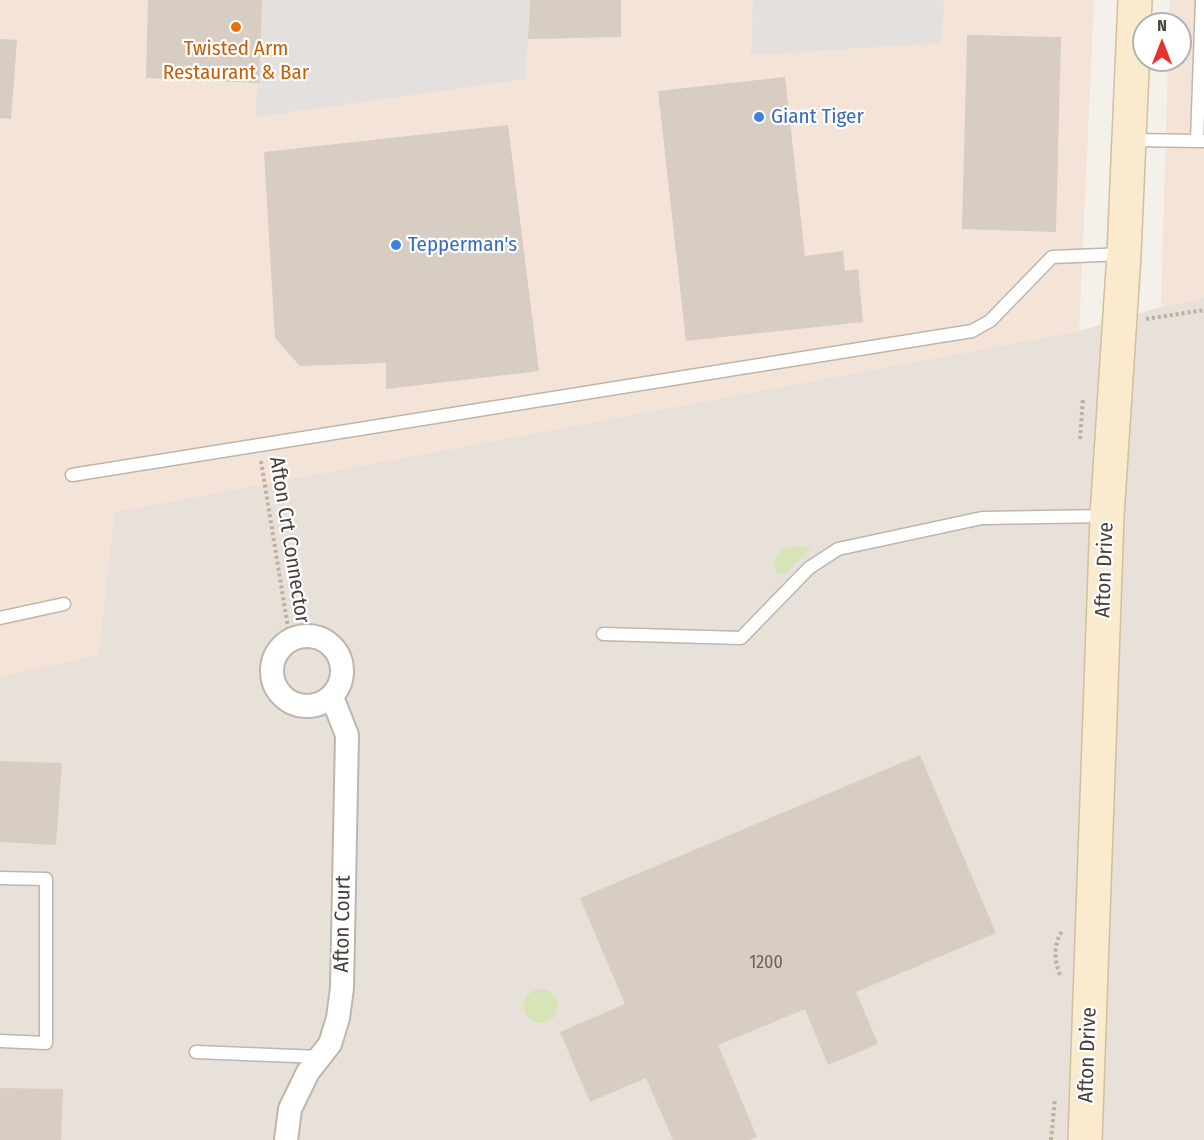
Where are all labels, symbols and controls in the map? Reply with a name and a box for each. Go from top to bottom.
north arrow [1132,12,1192,72]
text: N [1157,16,1167,35]
marker: Twisted Arm Restaurant & Bar [229,20,243,34]
place label: Twisted Arm Restaurant & Bar [163,36,309,86]
place label: Giant Tiger [771,104,864,130]
marker: Giant Tiger [752,110,766,124]
place label: Tepperman's [408,232,517,258]
marker: Tepperman's [389,238,403,252]
street label: Afton Crt Connector [263,455,315,625]
street label: Afton Drive [1091,522,1119,618]
street label: Afton Court [330,875,356,973]
house number: 1200 [749,952,783,974]
street label: Afton Drive [1074,1007,1102,1103]

